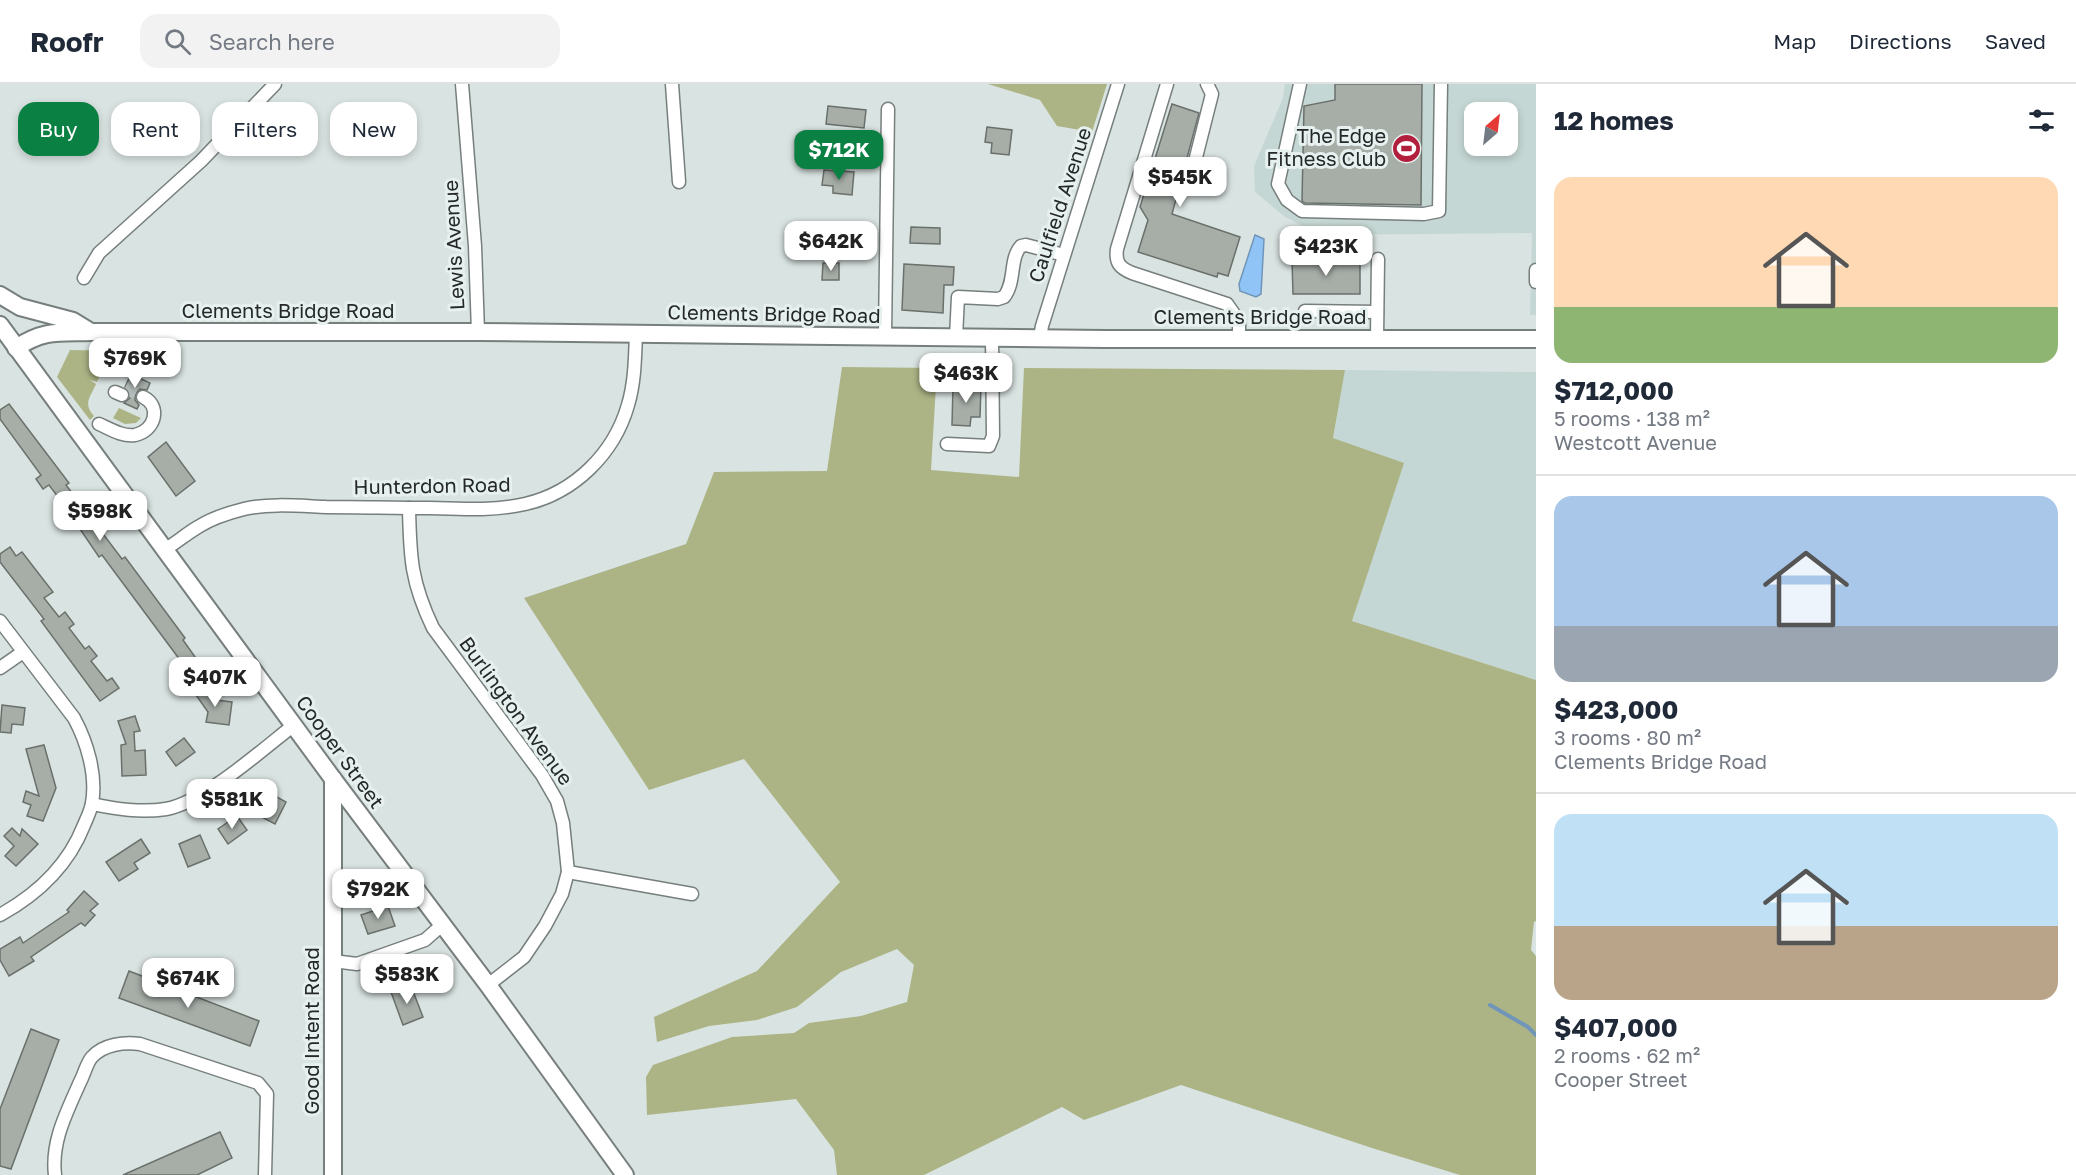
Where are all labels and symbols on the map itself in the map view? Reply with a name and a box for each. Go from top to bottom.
north arrow [1464,102,1518,156]
place label: The Edge Fitness Club [1266,123,1386,170]
street label: Caulfield Avenue [1023,124,1095,285]
pin: $712K [797,130,881,181]
sports icon: The Edge Fitness Club [1391,132,1423,164]
pin: $545K [1138,157,1222,208]
street label: Lewis Avenue [438,179,468,311]
pin: $642K [789,221,873,272]
pin: $423K [1284,226,1368,277]
street label: Clements Bridge Road [181,298,395,322]
street label: Clements Bridge Road [667,299,881,327]
street label: Clements Bridge Road [1153,304,1367,328]
pin: $769K [93,338,177,389]
pin: $463K [924,353,1008,404]
street label: Hunterdon Road [353,472,511,498]
pin: $598K [58,491,142,542]
street label: Burlington Avenue [455,632,579,789]
pin: $407K [173,657,257,708]
street label: Cooper Street [292,690,390,812]
pin: $581K [190,779,274,830]
pin: $792K [336,869,420,920]
street label: Good Intent Road [299,947,323,1115]
pin: $583K [365,954,449,1005]
pin: $674K [146,958,230,1009]

